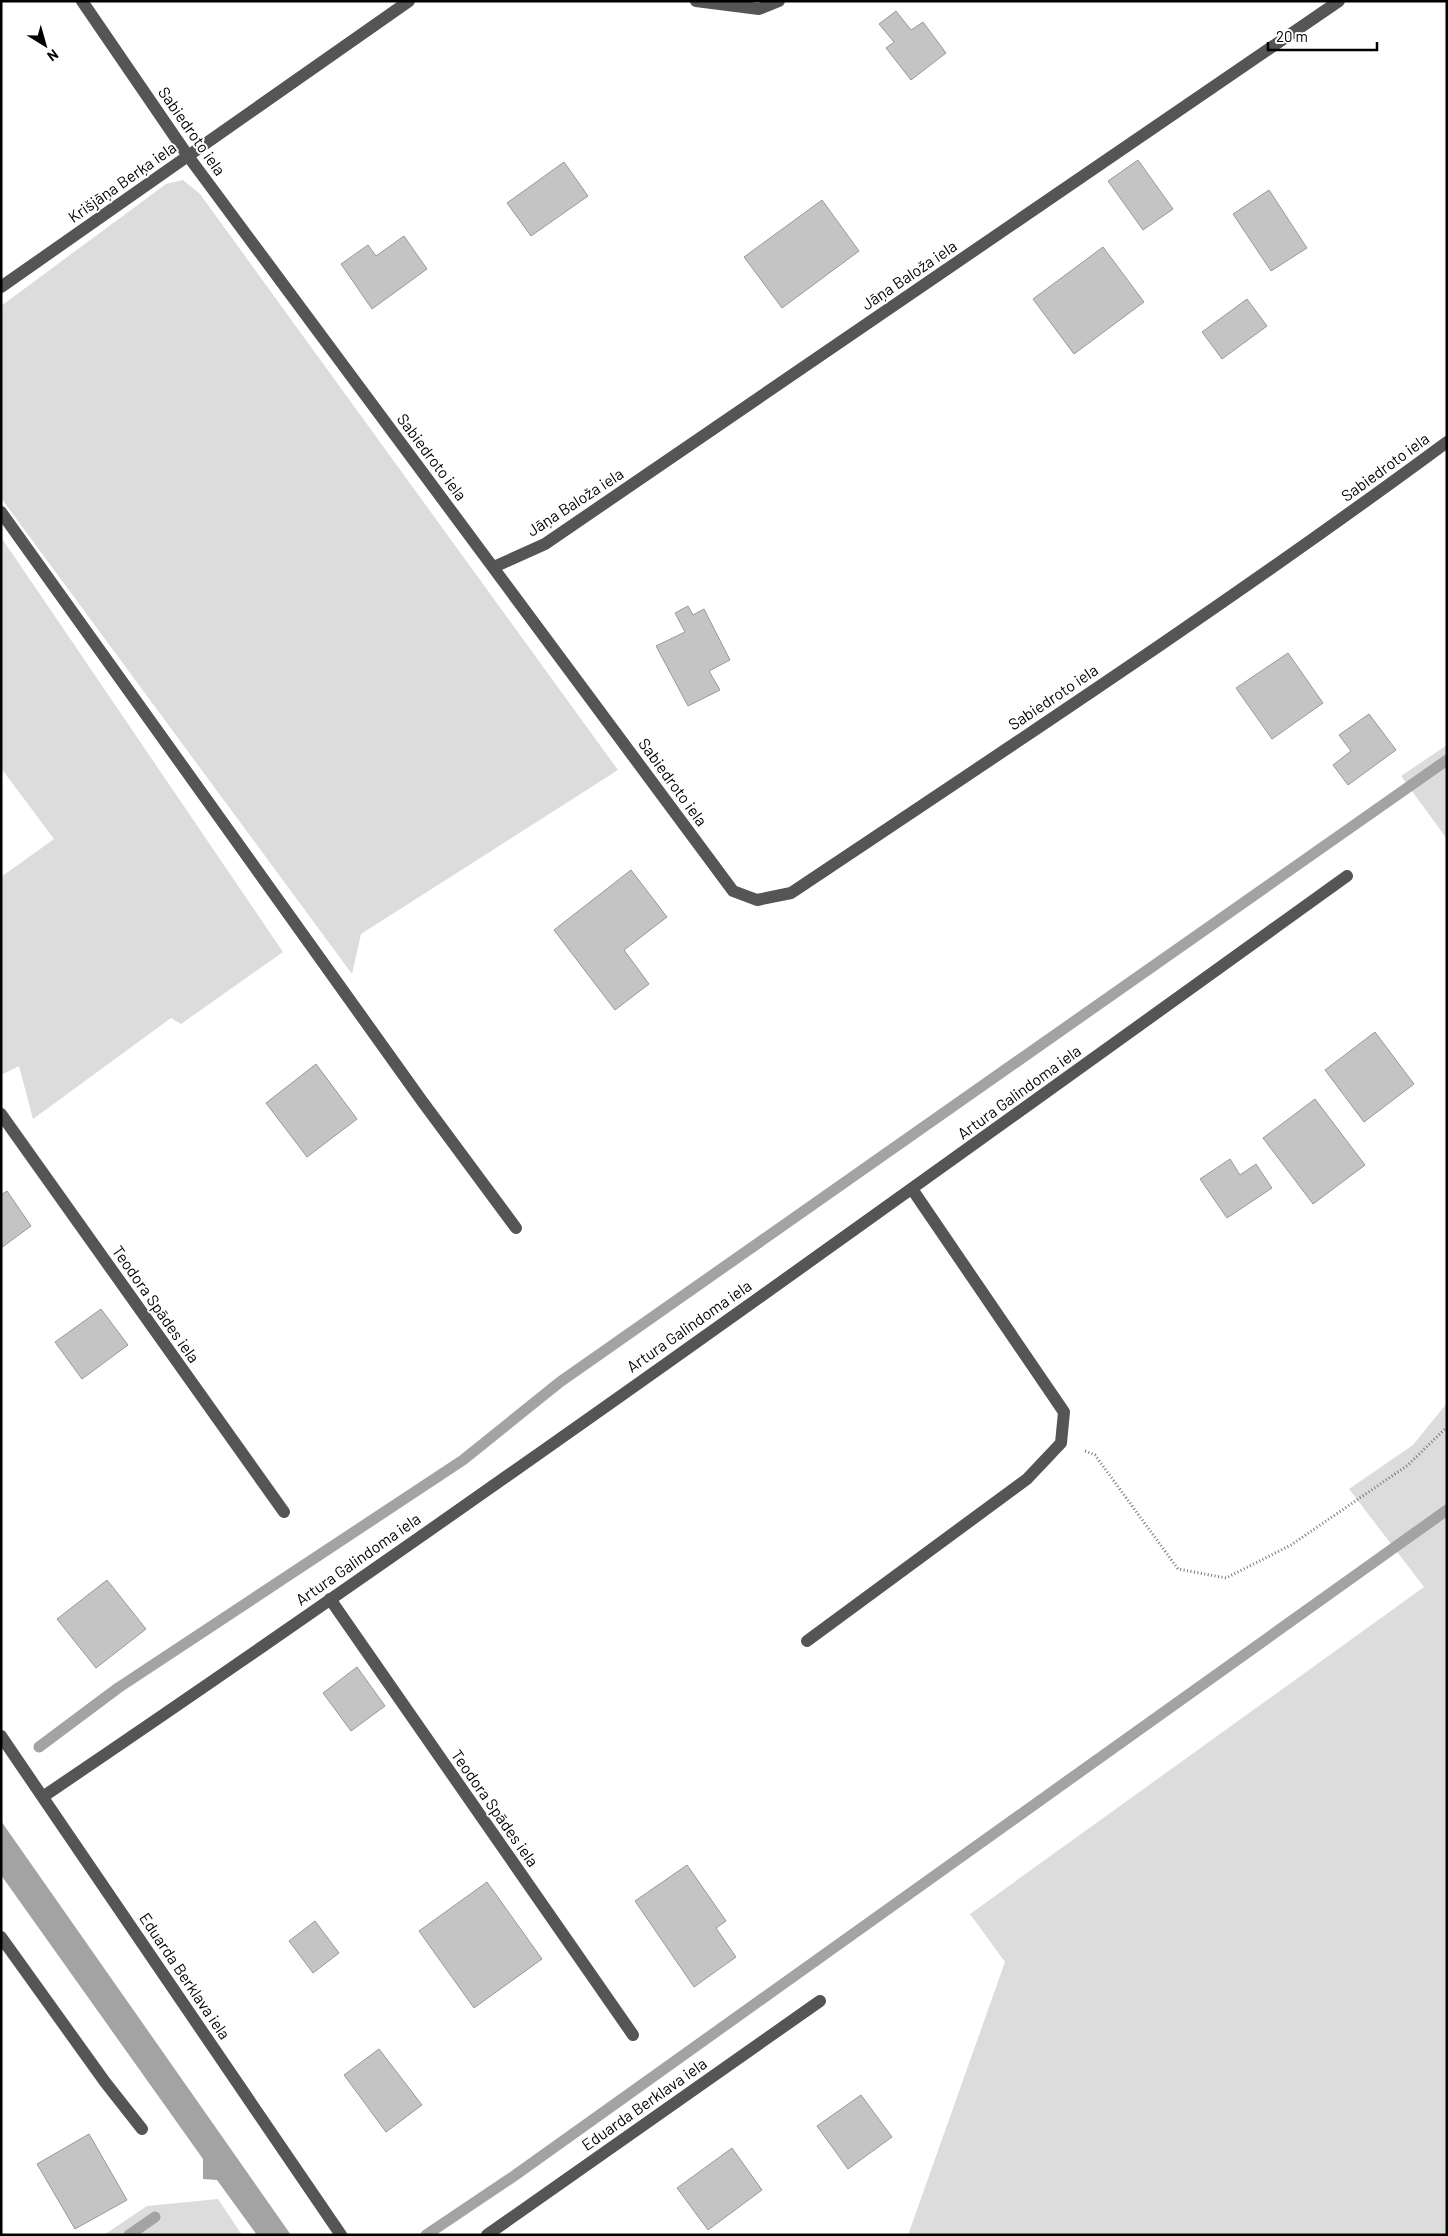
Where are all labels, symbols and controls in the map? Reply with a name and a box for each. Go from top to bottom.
north arrow [20,20,70,70]
scale bar [1268,20,1377,52]
text: 20 m [1276,27,1308,45]
text: N [44,46,62,65]
street label: Sabiedroto iela [155,83,230,179]
street label: Krišjāņa Berķa iela [64,137,179,226]
street label: Jāņa Baloža iela [857,236,960,313]
street label: Sabiedroto iela [394,409,471,504]
street label: Sabiedroto iela [1337,428,1432,505]
street label: Jāņa Baloža iela [523,463,626,540]
street label: Sabiedroto iela [1004,660,1101,734]
street label: Sabiedroto iela [635,734,712,829]
street label: Artura Galindoma iela [953,1040,1084,1143]
street label: Teodora Spādes iela [109,1242,204,1366]
street label: Artura Galindoma iela [623,1275,755,1376]
street label: Artura Galindoma iela [292,1508,424,1609]
street label: Teodora Spādes iela [448,1746,543,1870]
street label: Eduarda Berklava iela [136,1909,235,2043]
street label: Eduarda Berklava iela [577,2053,710,2154]

